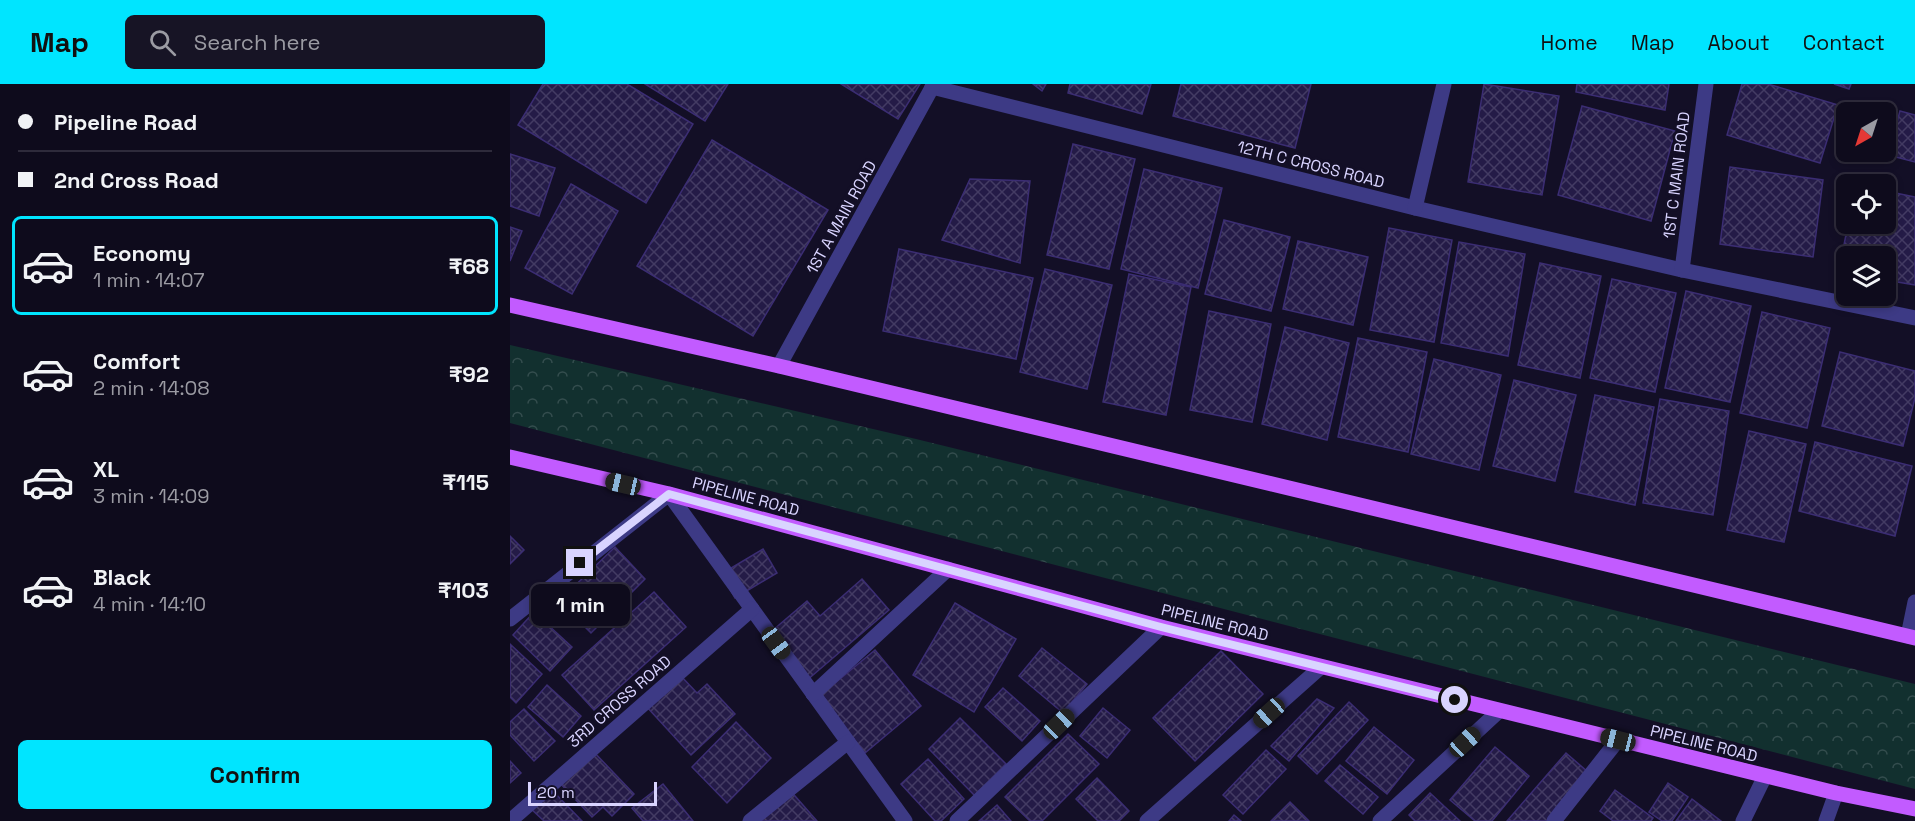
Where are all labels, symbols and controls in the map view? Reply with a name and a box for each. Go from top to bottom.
search box [125,15,545,69]
text: Map [30,24,89,60]
icon: search [146,26,179,59]
text: Search here [194,28,321,56]
text: Home [1540,29,1598,56]
text: Map [1631,29,1675,56]
text: About [1708,29,1770,56]
text: Contact [1803,29,1885,56]
north arrow [1836,102,1896,162]
map controls [1836,102,1896,306]
text: Pipeline Road [54,108,197,136]
street label: 1ST C MAIN ROAD [1658,111,1695,240]
street label: 12TH C CROSS ROAD [1235,136,1387,193]
street label: 1ST A MAIN ROAD [802,157,881,278]
text: 2nd Cross Road [54,166,219,194]
button: locate [1836,174,1896,234]
icon: car [21,239,75,293]
text: Economy [93,239,191,267]
button: layers [1836,246,1896,306]
text: ₹68 [449,252,489,280]
text: 1 min · 14:07 [93,267,205,293]
icon: car [21,347,75,401]
text: Comfort [93,347,181,375]
text: ₹92 [449,360,489,388]
text: 2 min · 14:08 [93,375,210,401]
icon: car [21,455,75,509]
text: XL [93,455,119,483]
text: ₹115 [442,468,489,496]
car [603,471,643,497]
street label: PIPELINE ROAD [690,472,802,521]
text: 3 min · 14:09 [93,483,210,509]
route end [566,549,593,576]
icon: car [21,563,75,617]
text: Black [93,563,151,591]
text: ₹103 [438,576,489,604]
callout: 1 min [530,584,629,626]
text: 4 min · 14:10 [93,591,206,617]
text: 1 min [556,592,605,618]
street label: PIPELINE ROAD [1159,599,1271,646]
car [758,623,794,663]
street label: 3RD CROSS ROAD [563,651,676,752]
route start [1441,686,1468,713]
car [1250,694,1288,732]
car [1040,705,1078,743]
street label: PIPELINE ROAD [1648,720,1760,767]
car [1446,723,1484,761]
car [1598,727,1638,753]
button: Confirm [18,740,492,809]
scale bar [528,779,657,806]
text: 20 m [537,782,575,803]

